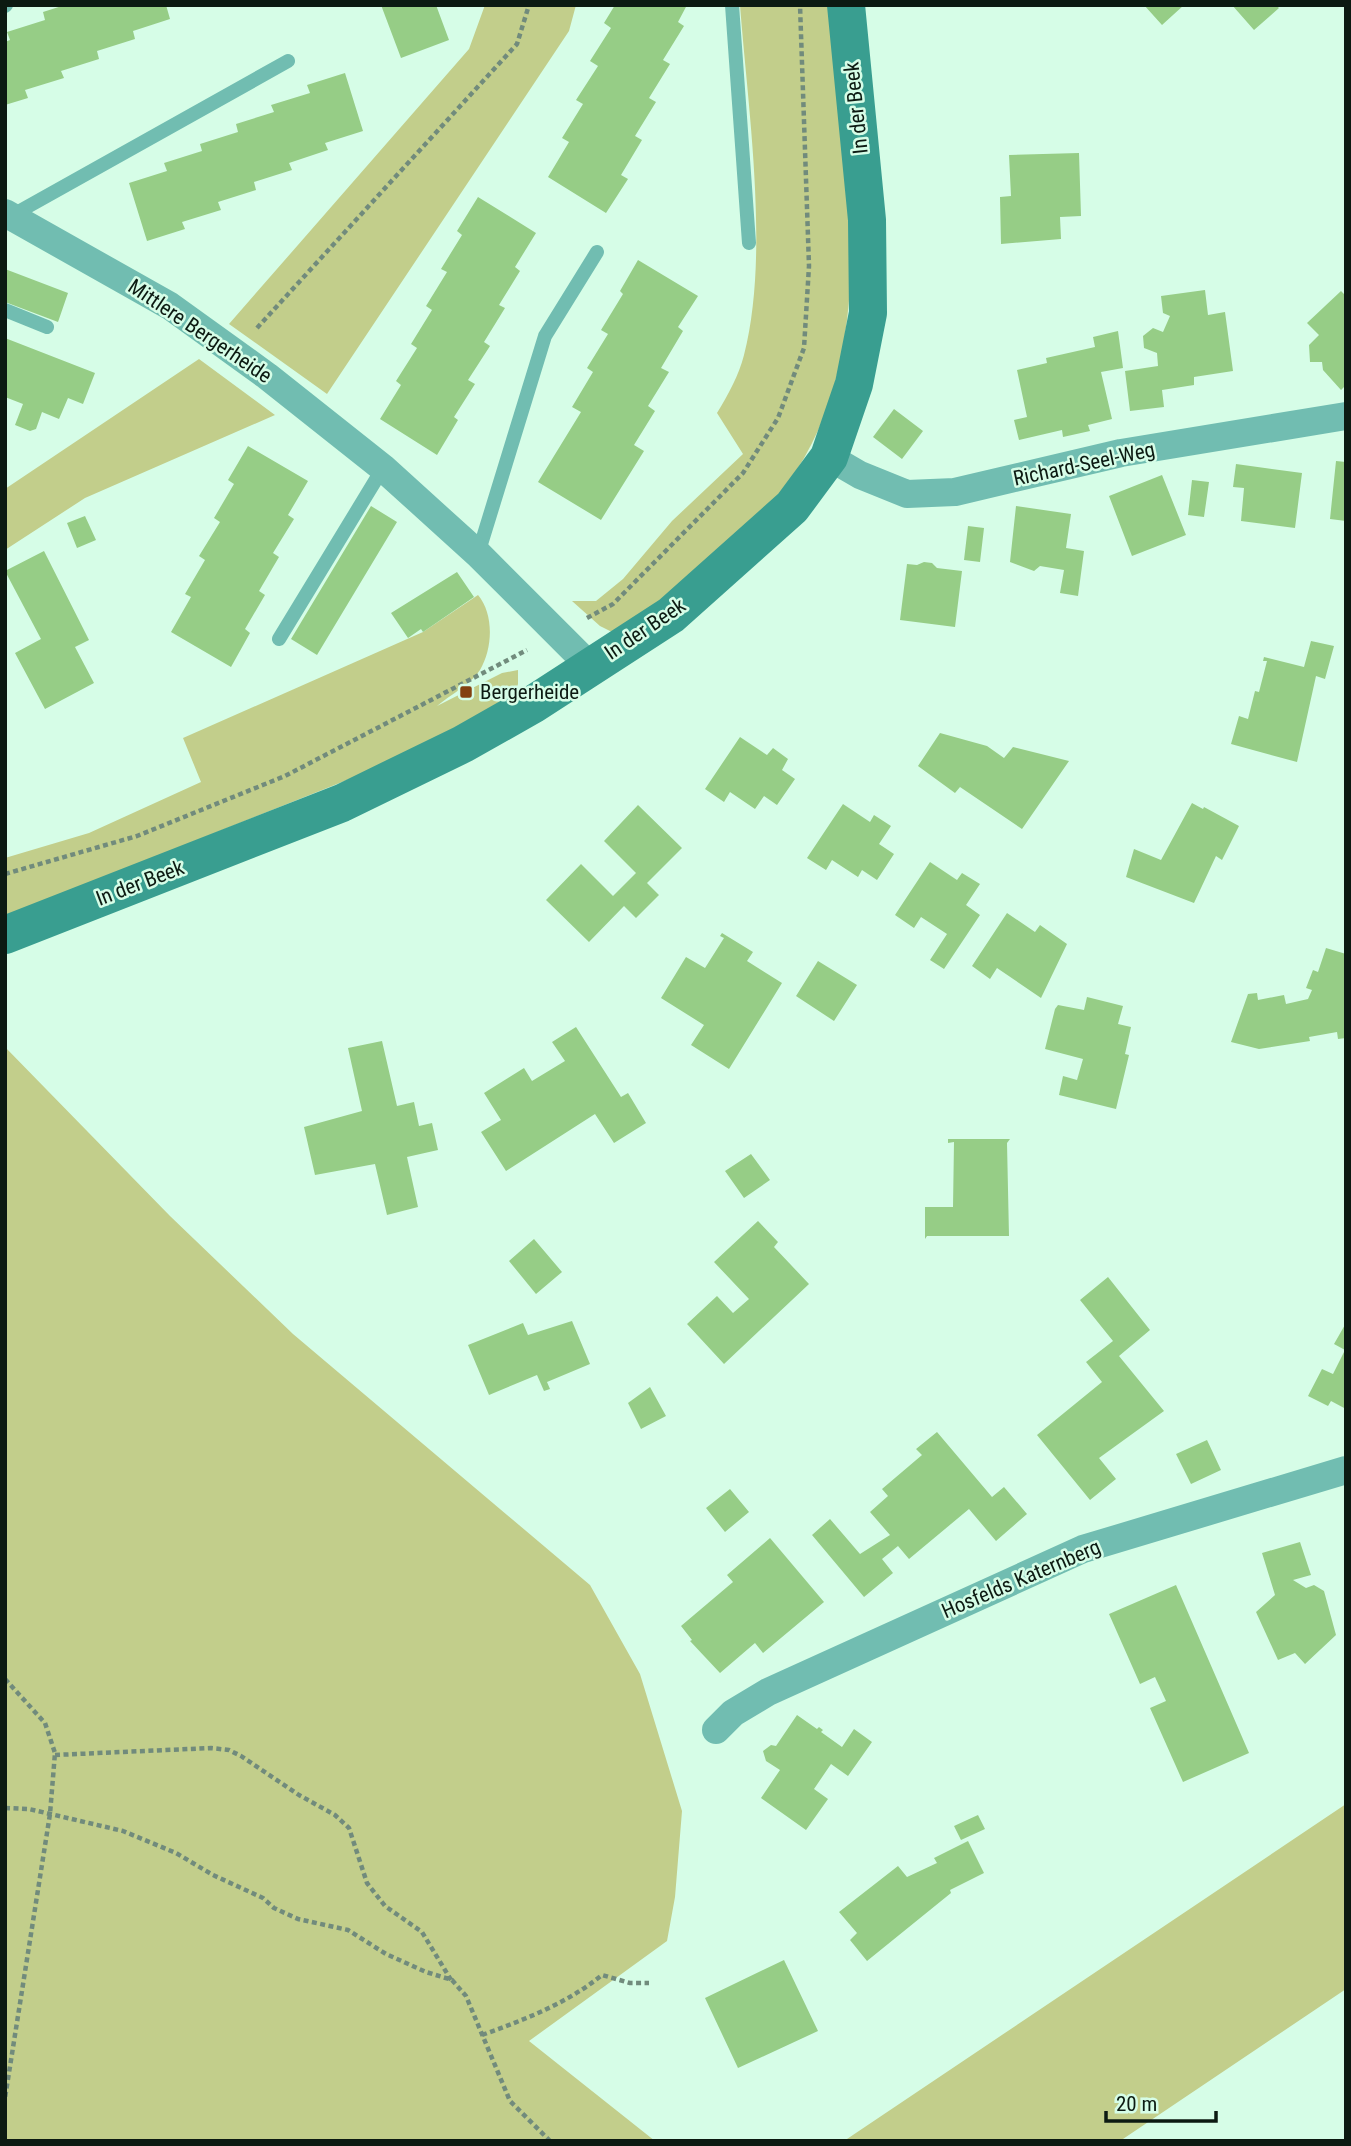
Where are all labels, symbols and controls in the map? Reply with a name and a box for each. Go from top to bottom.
street label: In der Beek [839,60,873,155]
street label: Mittlere Bergerheide [124,274,276,388]
street label: Richard-Seel-Weg [1011,437,1157,491]
street label: In der Beek [600,593,690,665]
place label: Bergerheide [480,680,579,704]
marker: Bergerheide [458,684,474,700]
street label: In der Beek [93,855,188,911]
street label: Hosfelds Katernberg [938,1535,1104,1623]
scale bar [1106,2080,1216,2124]
text: 20 m [1116,2092,1157,2116]

